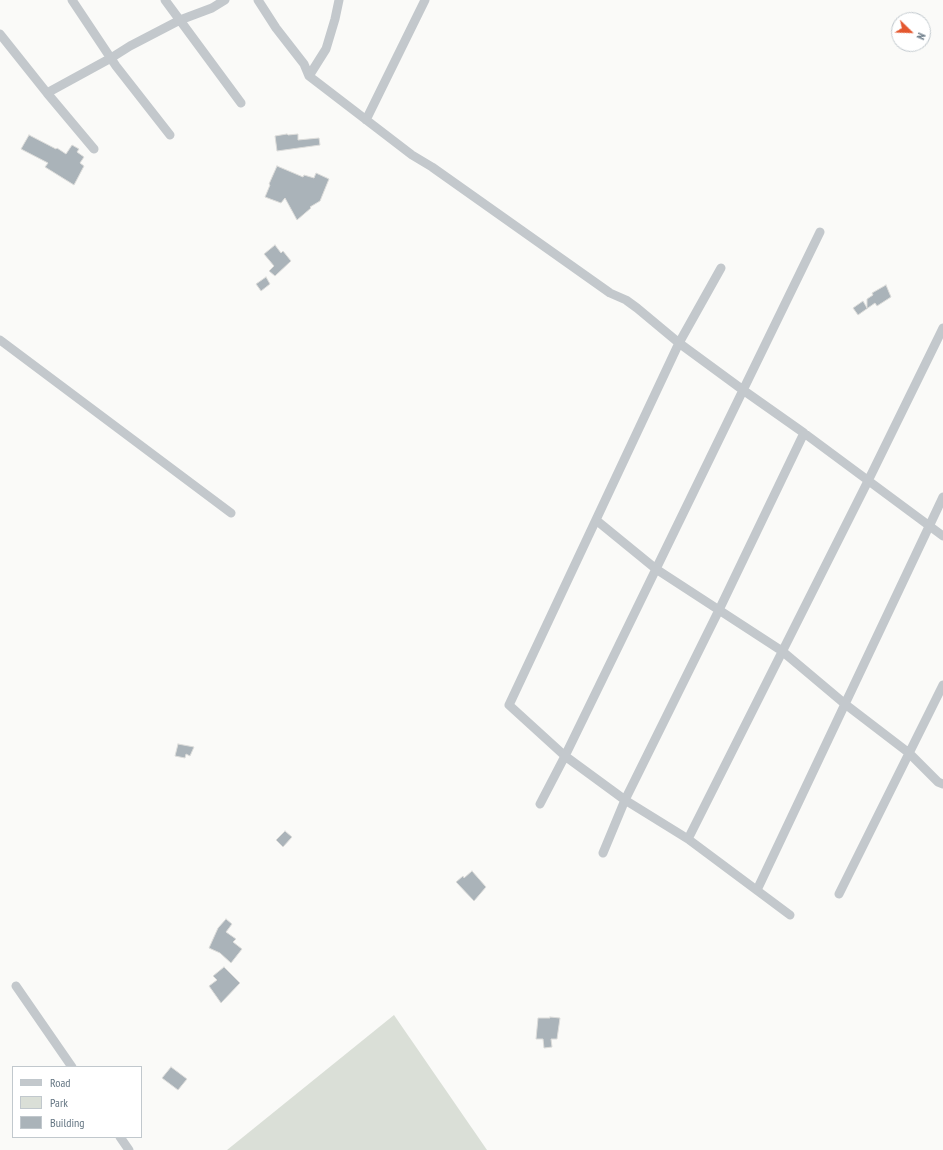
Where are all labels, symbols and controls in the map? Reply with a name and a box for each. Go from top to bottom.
north arrow [891,12,931,52]
text: N [914,31,929,42]
legend [12,1066,142,1138]
text: Road [50,1075,70,1090]
text: Park [50,1095,68,1110]
text: Building [50,1115,85,1130]

